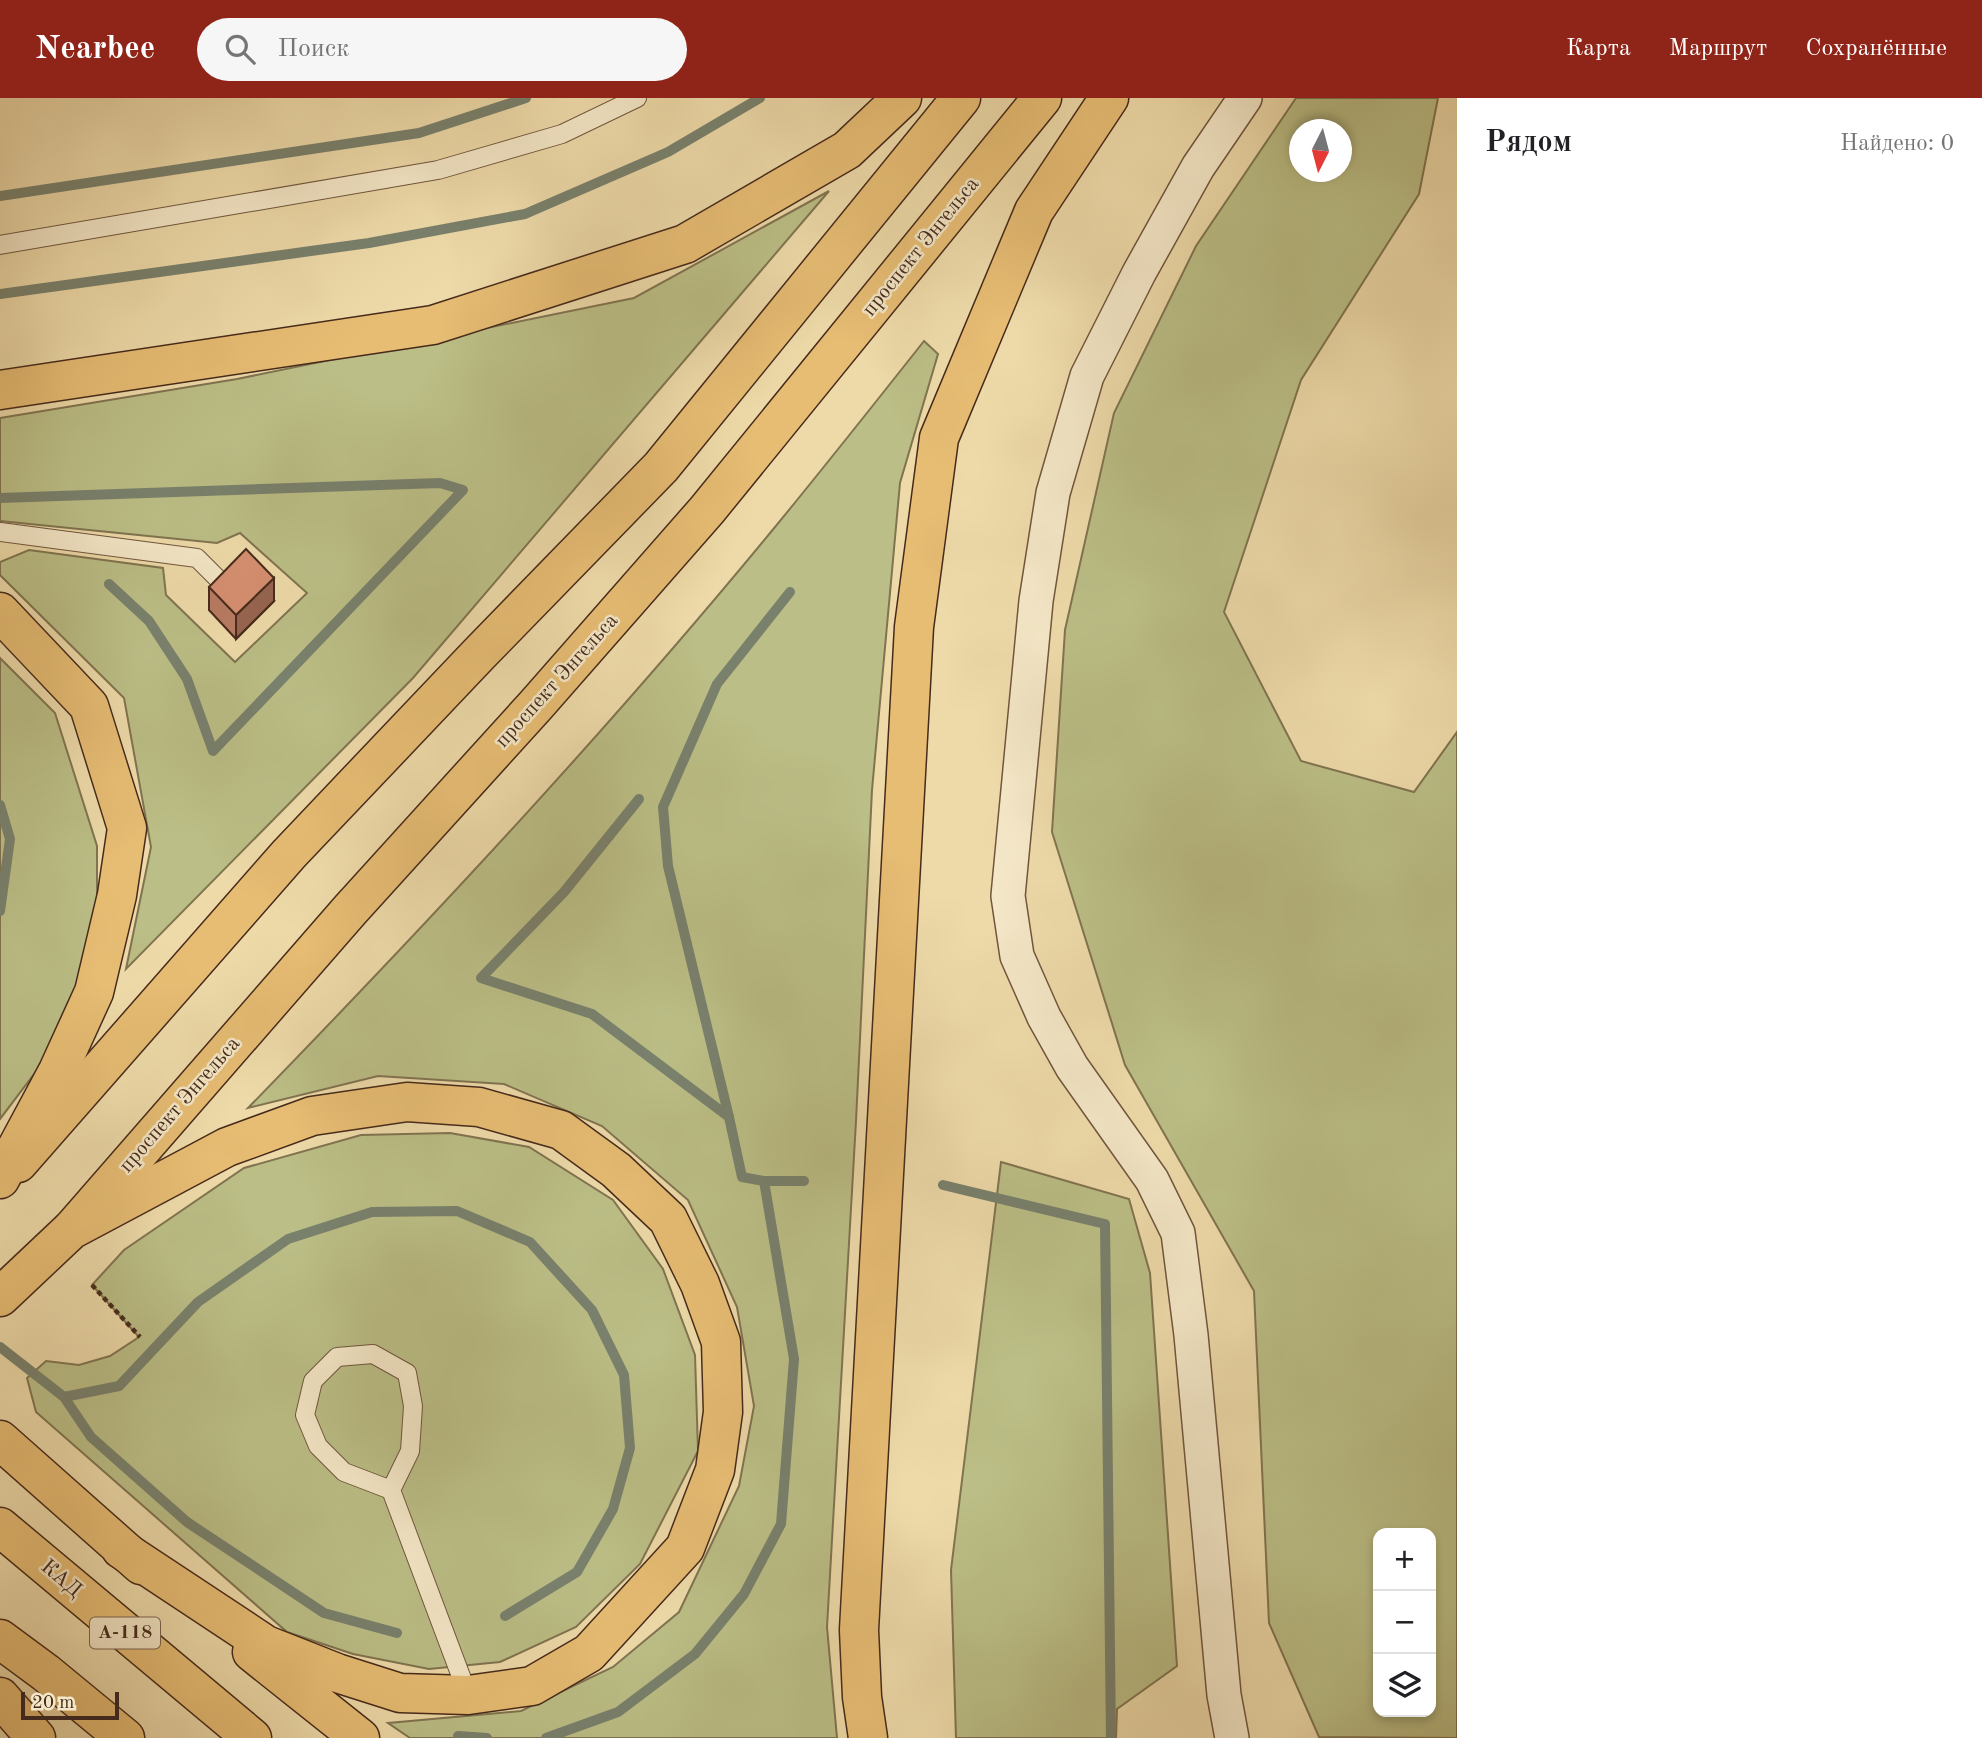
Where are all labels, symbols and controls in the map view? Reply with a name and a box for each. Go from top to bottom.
search box [197,18,687,81]
icon: search [221,30,259,68]
text: Nearbee [35,33,155,66]
text: Поиск [277,36,349,62]
text: Карта [1566,37,1631,61]
text: Маршрут [1669,37,1767,61]
text: Сохранённые [1805,37,1947,61]
north arrow [1289,119,1352,182]
text: Рядом [1485,128,1572,158]
text: Найдено: 0 [1840,132,1954,155]
street label: проспект Энгельса [859,174,983,320]
street label: проспект Энгельса [492,610,622,752]
street label: проспект Энгельса [116,1033,244,1177]
map controls [1373,1528,1436,1717]
button: + [1373,1528,1436,1591]
street label: КАД [37,1556,85,1602]
button: − [1373,1591,1436,1654]
road number: А-118 [90,1618,160,1648]
button: layers [1373,1654,1436,1717]
scale bar [21,1689,119,1721]
text: 20 m [32,1694,74,1713]

